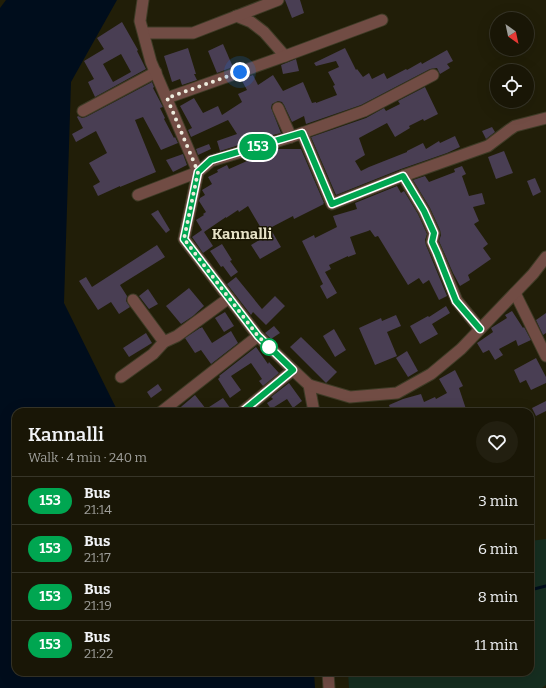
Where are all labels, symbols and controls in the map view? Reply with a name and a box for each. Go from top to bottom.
north arrow [490,12,534,56]
map controls [490,12,534,108]
your location [230,62,250,82]
button: locate [490,64,534,108]
line badge: 153 [235,134,281,160]
text: 153 [247,138,269,155]
district label: Kannalli [212,225,273,243]
unlabelled marker [260,338,278,356]
button: heart [476,421,518,463]
text: Kannalli [28,423,104,446]
text: Walk · 4 min · 240 m [28,450,147,465]
text: Bus [84,484,110,502]
text: 153 [39,492,61,509]
text: 3 min [478,492,518,510]
text: 21:14 [84,502,112,517]
text: Bus [84,532,110,550]
text: 153 [39,540,61,557]
text: 6 min [478,540,518,558]
text: 21:17 [84,550,111,565]
text: Bus [84,580,110,598]
text: 153 [39,588,61,605]
text: 8 min [478,588,518,606]
text: 21:19 [84,598,112,613]
text: Bus [84,628,110,646]
text: 153 [39,636,61,653]
text: 11 min [475,636,518,654]
text: 21:22 [84,646,113,661]

